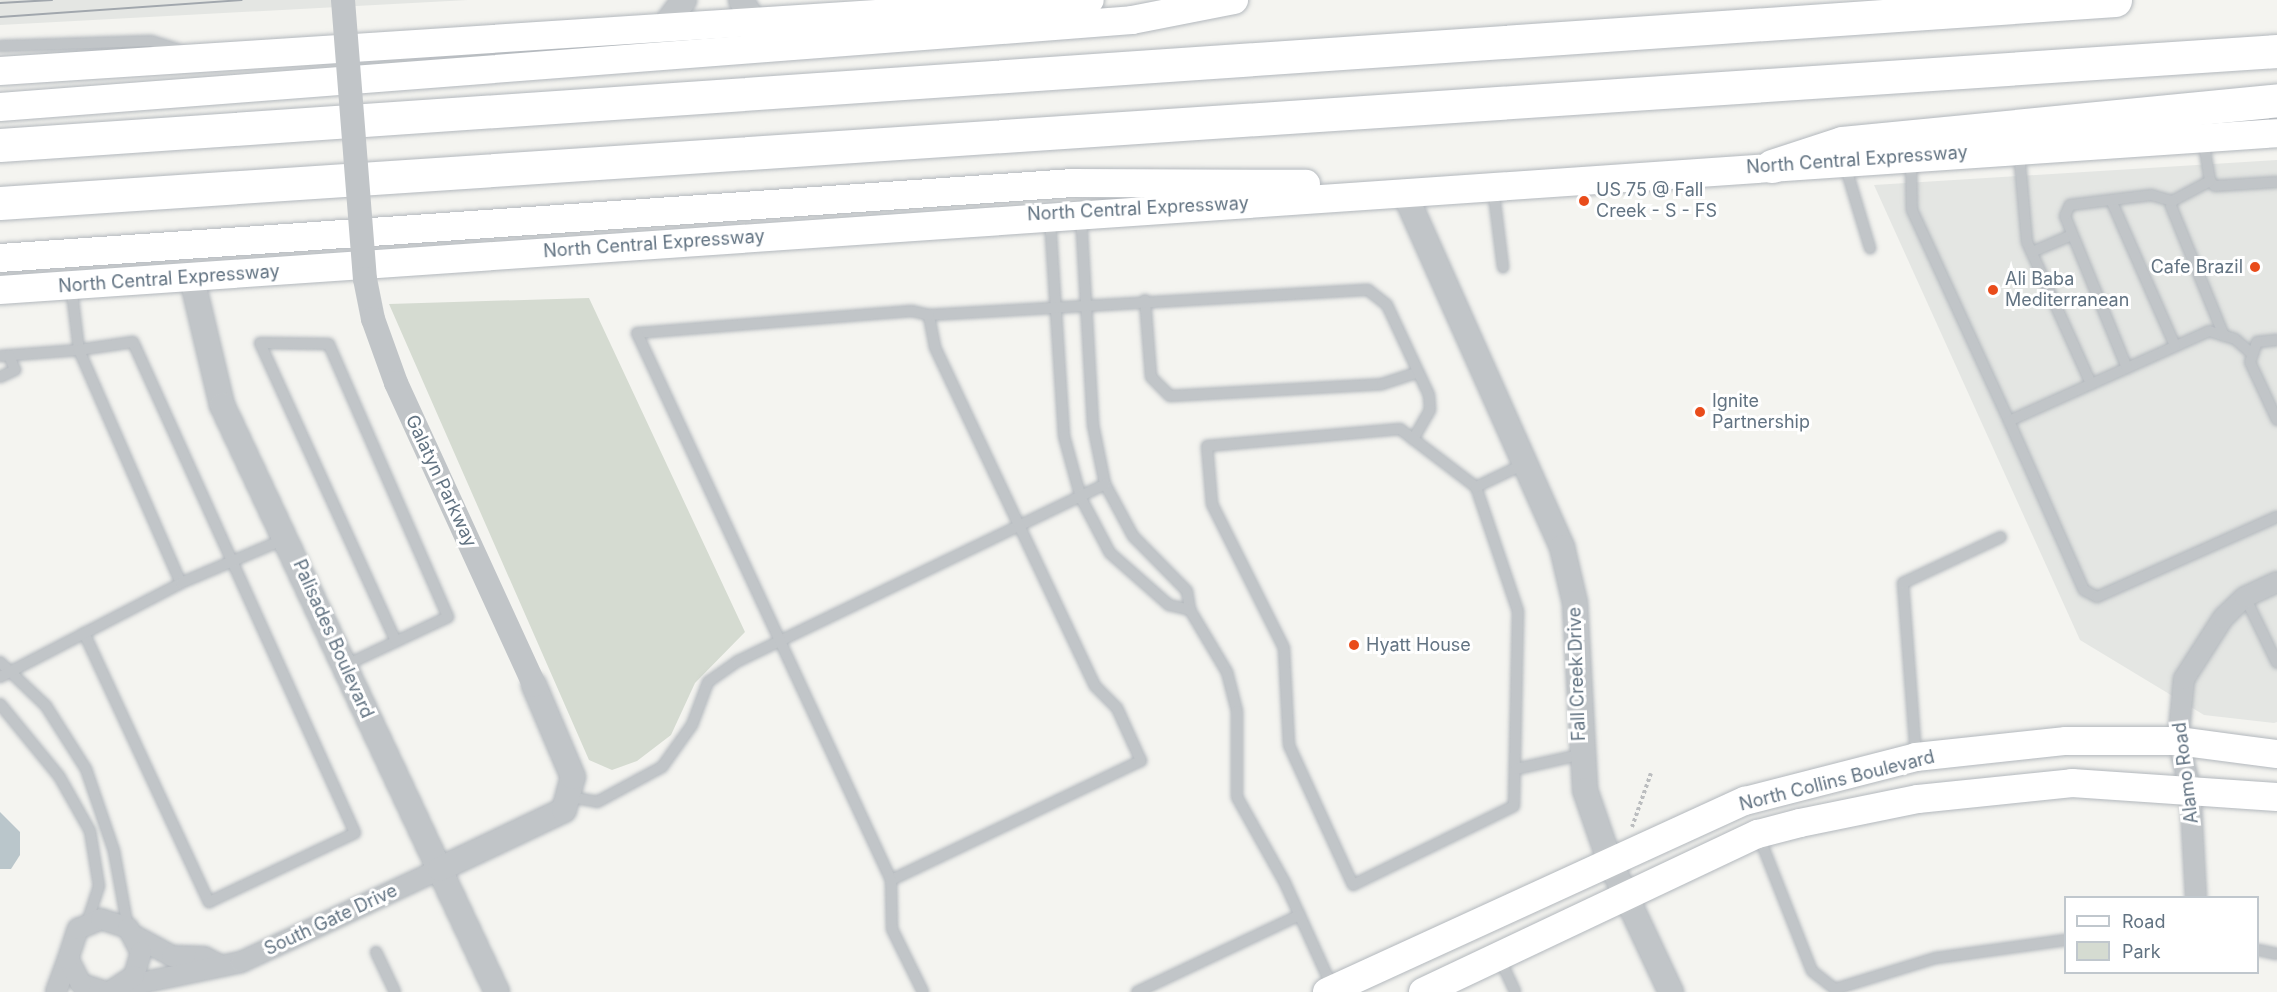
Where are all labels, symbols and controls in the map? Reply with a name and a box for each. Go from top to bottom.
street label: North Central Expressway [1746,141,1968,179]
place label: US 75 @ Fall Creek - S - FS [1596,180,1717,222]
street label: North Central Expressway [1027,192,1249,226]
marker: US 75 @ Fall Creek - S - FS [1577,194,1591,208]
street label: North Central Expressway [543,225,765,263]
place label: Cafe Brazil [2151,256,2243,278]
street label: North Central Expressway [58,260,280,298]
marker: Cafe Brazil [2248,260,2262,274]
place label: Ali Baba Mediterranean [2005,269,2129,312]
marker: Ali Baba Mediterranean [1986,283,2000,297]
place label: Ignite Partnership [1712,391,1810,434]
marker: Ignite Partnership [1693,405,1707,419]
street label: Galatyn Parkway [401,412,481,550]
street label: Palisades Boulevard [288,556,378,722]
street label: Fall Creek Drive [1564,607,1590,741]
place label: Hyatt House [1366,634,1471,656]
marker: Hyatt House [1347,638,1361,652]
street label: Alamo Road [2169,721,2203,825]
street label: North Collins Boulevard [1737,746,1937,816]
street label: South Gate Drive [261,880,401,960]
legend [2064,896,2259,974]
text: Road [2122,911,2165,932]
text: Park [2122,941,2161,962]

